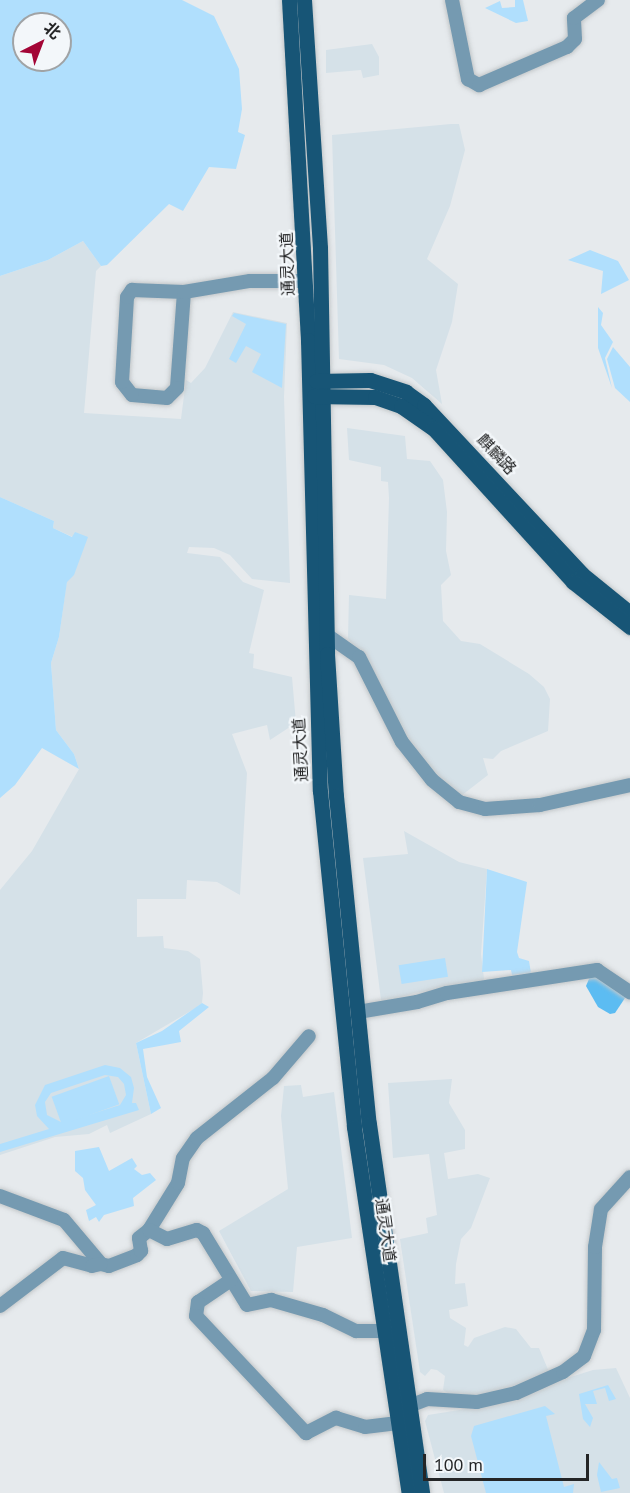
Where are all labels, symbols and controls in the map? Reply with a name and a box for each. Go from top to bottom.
north arrow [12,12,72,72]
text: 北 [40,17,65,43]
street label: 通灵大道 [276,232,298,296]
street label: 麒麟路 [474,430,520,478]
street label: 通灵大道 [289,718,311,782]
street label: 通灵大道 [372,1197,400,1263]
scale bar [426,1442,592,1480]
text: 100 m [434,1453,483,1476]

